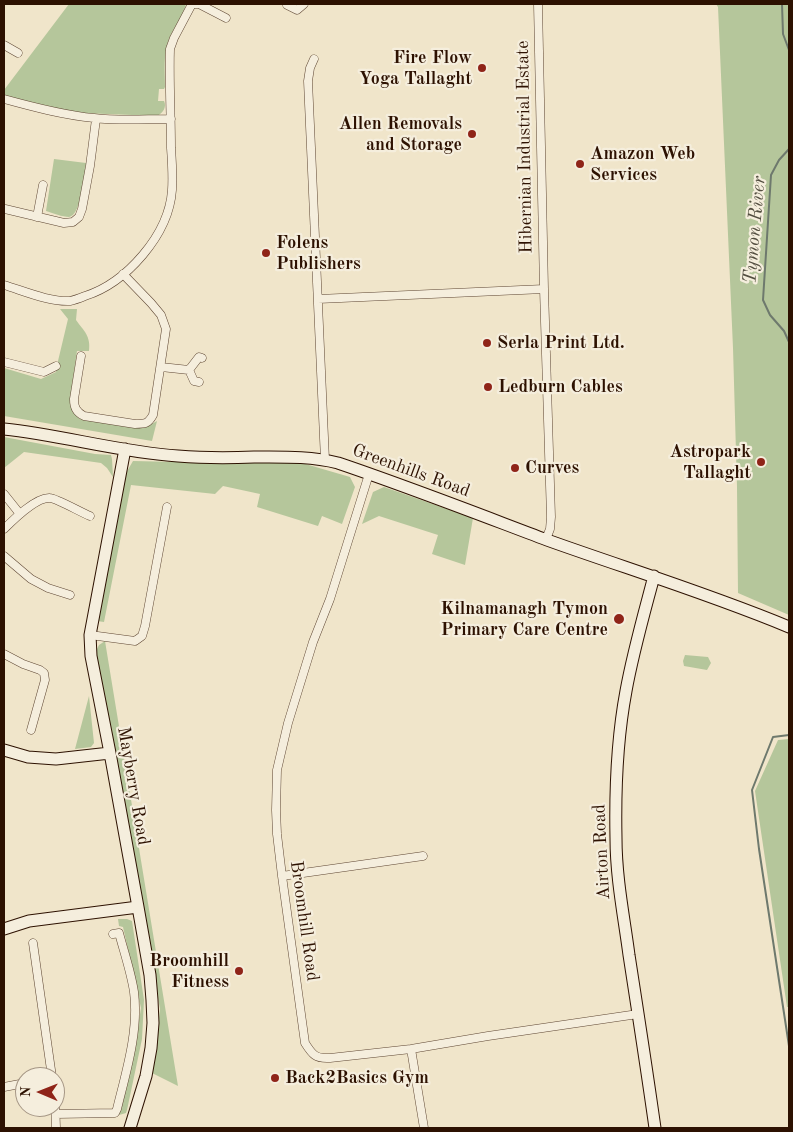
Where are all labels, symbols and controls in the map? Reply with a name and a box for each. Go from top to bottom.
street label: Hibernian Industrial Estate [512,40,538,254]
place label: Fire Flow Yoga Tallaght [359,47,472,90]
marker: Fire Flow Yoga Tallaght [476,62,488,74]
place label: Allen Removals and Storage [339,113,462,156]
marker: Allen Removals and Storage [466,128,478,140]
place label: Amazon Web Services [590,143,695,186]
marker: Amazon Web Services [574,158,586,170]
water label: Tymon River [739,175,771,285]
place label: Folens Publishers [276,232,361,274]
marker: Folens Publishers [260,247,272,259]
place label: Serla Print Ltd. [497,332,625,354]
marker: Serla Print Ltd. [481,337,493,349]
place label: Ledburn Cables [498,376,623,398]
marker: Ledburn Cables [482,381,494,393]
street label: Greenhills Road [349,440,473,502]
place label: Astropark Tallaght [669,441,751,484]
marker: Astropark Tallaght [755,456,767,468]
place label: Curves [525,457,579,479]
marker: Curves [509,462,521,474]
place label: Kilnamanagh Tymon Primary Care Centre [441,598,608,640]
marker: Kilnamanagh Tymon Primary Care Centre [612,612,626,626]
street label: Mayberry Road [112,725,154,847]
street label: Airton Road [589,803,615,901]
street label: Broomhill Road [285,859,323,983]
place label: Broomhill Fitness [149,950,229,992]
marker: Broomhill Fitness [233,965,245,977]
north arrow [15,1067,65,1117]
place label: Back2Basics Gym [285,1067,429,1089]
marker: Back2Basics Gym [269,1072,281,1084]
text: N [19,1086,33,1097]

